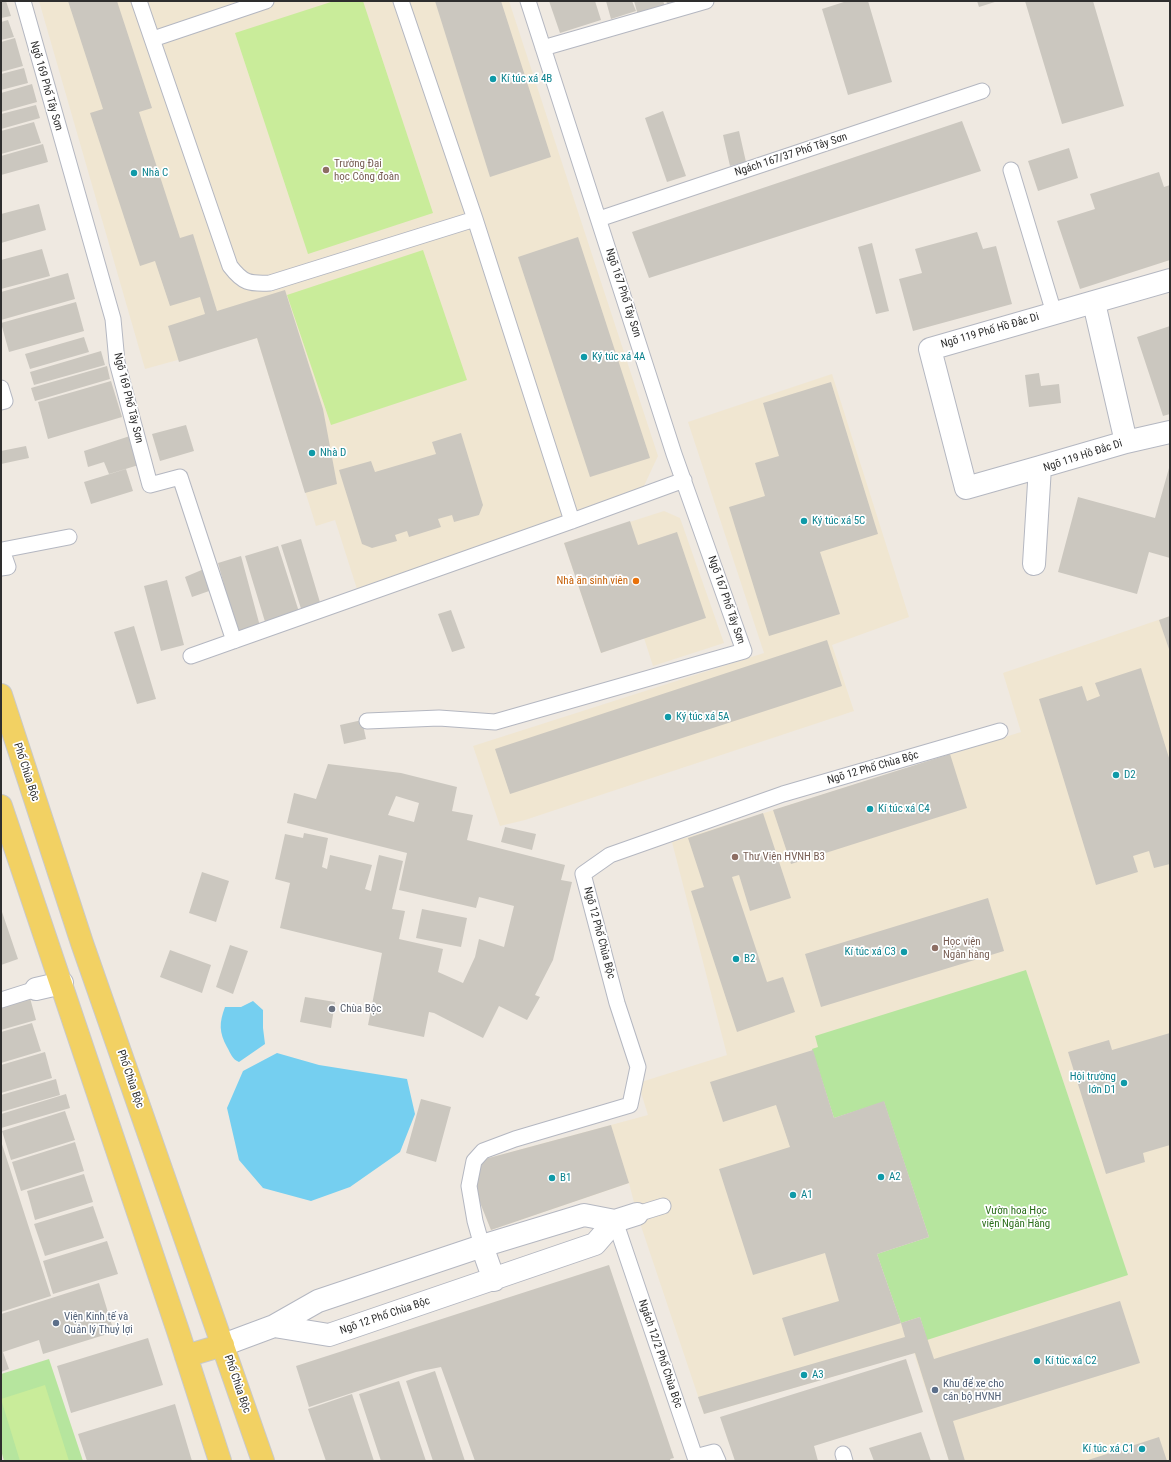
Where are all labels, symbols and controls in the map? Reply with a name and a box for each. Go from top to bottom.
street label: Ngõ 169 Phố Tây Sơn [27,40,65,132]
place label: Kí túc xá 4B [501,72,552,86]
marker: Kí túc xá 4B [488,74,498,84]
street label: Ngách 167/37 Phố Tây Sơn [733,131,849,179]
place label: Trường Đại học Công đoàn [334,157,399,183]
marker: Trường Đại học Công đoàn [321,165,331,175]
place label: Nhà C [142,166,168,180]
marker: Nhà C [129,168,139,178]
street label: Ngõ 167 Phố Tây Sơn [602,247,644,339]
street label: Ngõ 119 Phố Hồ Đắc Di [939,311,1041,351]
place label: Ký túc xá 4A [592,350,645,364]
street label: Ngõ 169 Phố Tây Sơn [110,352,146,444]
marker: Ký túc xá 4A [579,352,589,362]
street label: Ngõ 119 Hồ Đắc Di [1042,437,1124,475]
place label: Nhà D [320,446,346,460]
marker: Nhà D [307,448,317,458]
place label: Ký túc xá 5C [812,514,865,528]
marker: Ký túc xá 5C [799,516,809,526]
street label: Ngõ 167 Phố Tây Sơn [705,554,747,646]
place label: Nhà ăn sinh viên [557,574,628,588]
marker: Nhà ăn sinh viên [631,576,641,586]
place label: Ký túc xá 5A [676,710,729,724]
marker: Ký túc xá 5A [663,712,673,722]
street label: Phố Chùa Bộc [10,741,42,803]
street label: Ngõ 12 Phố Chùa Bộc [826,749,920,787]
place label: D2 [1124,768,1136,782]
marker: D2 [1111,770,1121,780]
place label: Kí túc xá C4 [878,802,930,816]
marker: Kí túc xá C4 [865,804,875,814]
place label: Thư Viện HVNH B3 [743,850,825,864]
marker: Thư Viện HVNH B3 [730,852,740,862]
street label: Ngõ 12 Phố Chùa Bộc [580,886,618,980]
place label: Học viện Ngân hàng [943,935,990,961]
marker: Học viện Ngân hàng [930,943,940,953]
place label: Kí túc xá C3 [844,945,896,959]
marker: Kí túc xá C3 [899,947,909,957]
place label: B2 [744,952,755,966]
marker: B2 [731,954,741,964]
place label: Chùa Bộc [340,1002,381,1016]
marker: Chùa Bộc [327,1004,337,1014]
street label: Phố Chùa Bộc [114,1048,146,1110]
place label: Hội trường lớn D1 [1070,1070,1116,1096]
marker: Hội trường lớn D1 [1119,1078,1129,1088]
place label: A2 [889,1170,901,1184]
place label: B1 [560,1171,571,1185]
marker: A2 [876,1172,886,1182]
marker: B1 [547,1173,557,1183]
place label: A1 [801,1188,813,1202]
marker: A1 [788,1190,798,1200]
park label: Vườn hoa Học viện Ngân Hàng [982,1204,1050,1230]
street label: Ngõ 12 Phố Chùa Bộc [338,1294,432,1338]
street label: Ngách 12/2 Phố Chùa Bộc [635,1298,685,1410]
place label: Viện Kinh tế và Quản lý Thuỷ lợi [64,1310,133,1336]
marker: Viện Kinh tế và Quản lý Thuỷ lợi [51,1318,61,1328]
street label: Phố Chùa Bộc [221,1353,253,1415]
place label: Kí túc xá C2 [1045,1354,1097,1368]
marker: Kí túc xá C2 [1032,1356,1042,1366]
place label: A3 [812,1368,824,1382]
marker: A3 [799,1370,809,1380]
place label: Khu để xe cho cán bộ HVNH [943,1377,1004,1403]
marker: Khu để xe cho cán bộ HVNH [930,1385,940,1395]
place label: Kí túc xá C1 [1082,1442,1134,1456]
marker: Kí túc xá C1 [1137,1444,1147,1454]

